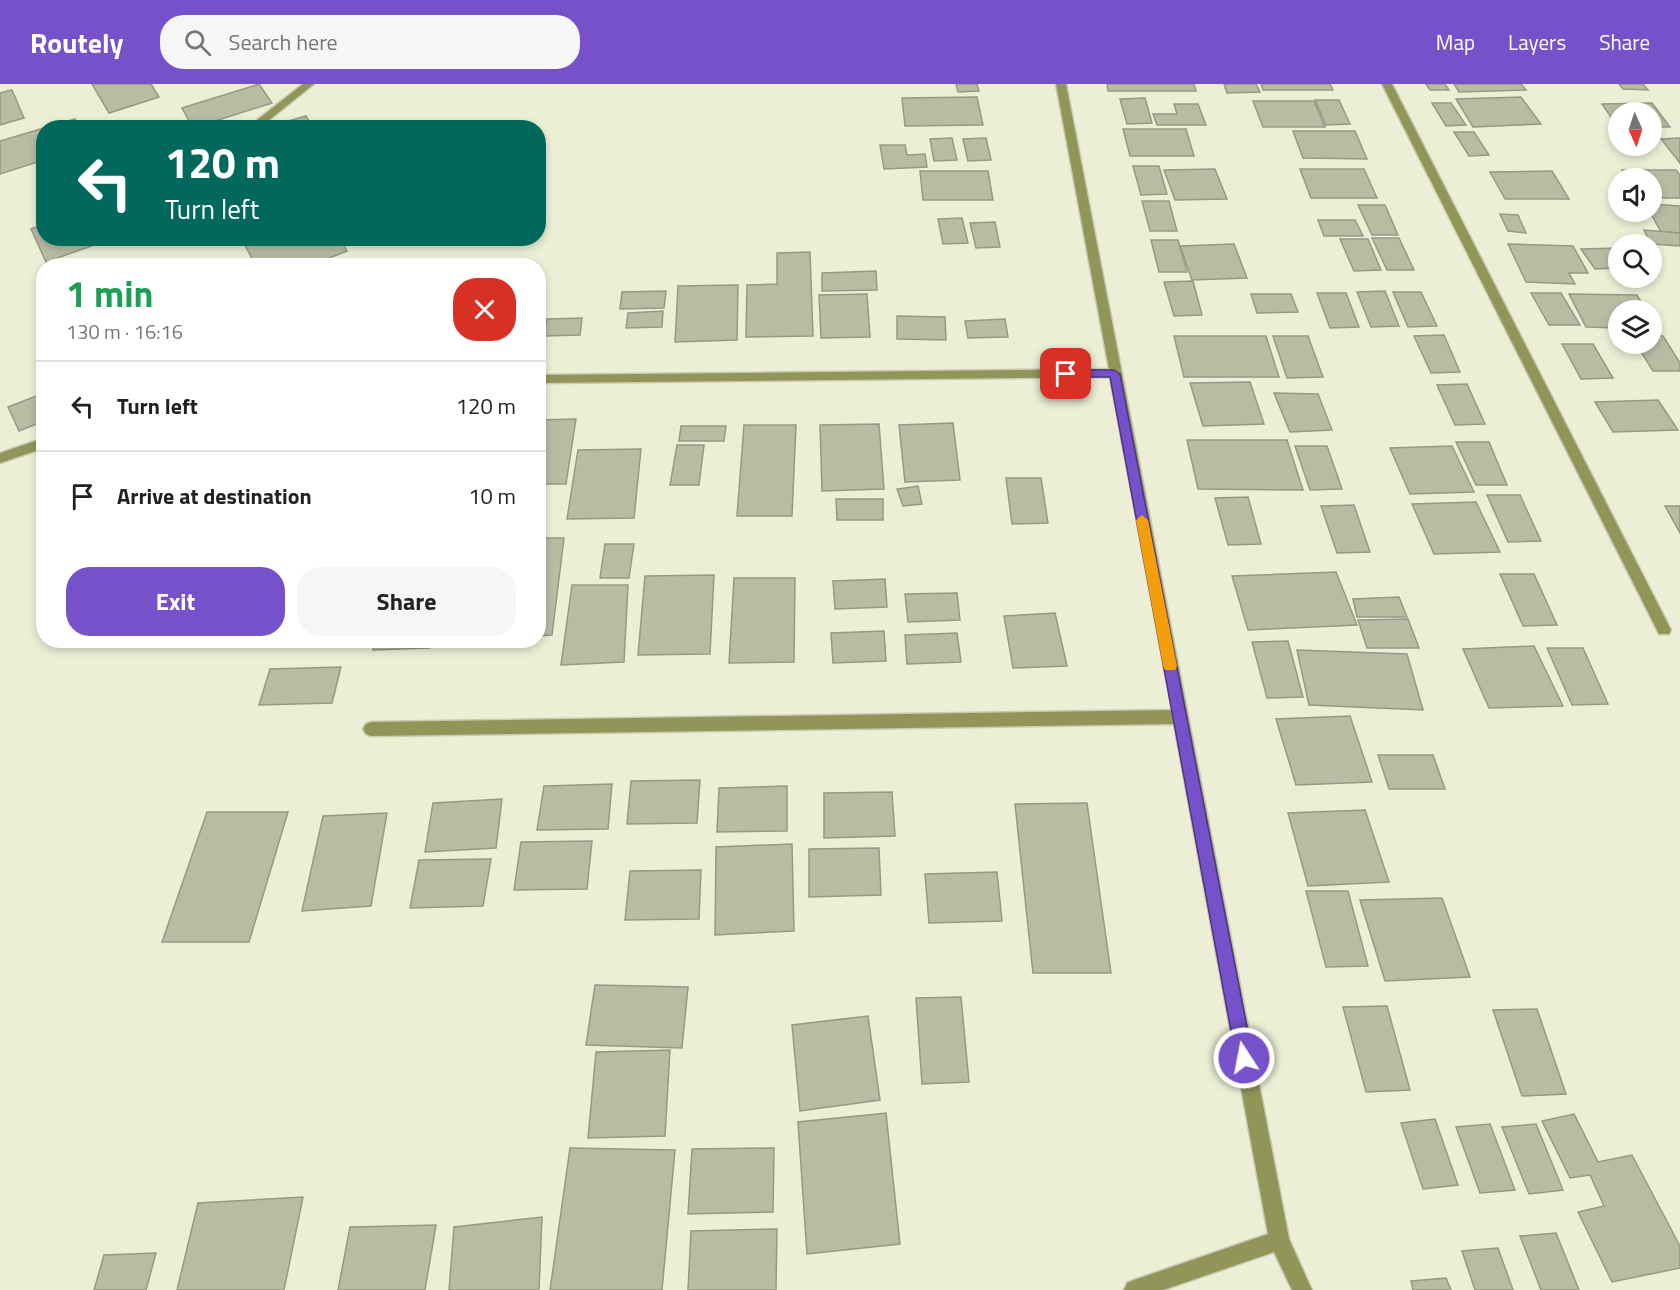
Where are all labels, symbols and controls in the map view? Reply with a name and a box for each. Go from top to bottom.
search box [160,15,580,69]
text: Routely [30,21,124,64]
text: Search here [229,25,338,59]
icon: search [181,26,214,59]
text: Map [1436,26,1475,58]
text: Layers [1508,26,1566,58]
text: Share [1599,26,1650,58]
north arrow [1608,102,1662,156]
map controls [1608,102,1662,354]
text: 120 m [165,130,280,194]
icon: left [66,144,144,222]
button: sound [1608,168,1662,222]
text: Turn left [165,188,259,229]
button: search [1608,234,1662,288]
text: 1 min [66,266,153,321]
button: close [453,278,516,341]
button: layers [1608,300,1662,354]
text: 130 m · 16:16 [66,316,183,347]
pin [1040,348,1091,399]
icon: arrive [1049,357,1082,390]
text: Turn left [117,389,198,423]
text: 120 m [456,389,516,423]
icon: left [66,390,99,423]
text: Arrive at destination [117,479,312,513]
text: 10 m [468,479,516,513]
icon: arrive [66,480,99,513]
button: Exit [66,567,285,636]
button: Share [297,567,516,636]
position arrow [1212,1026,1276,1090]

